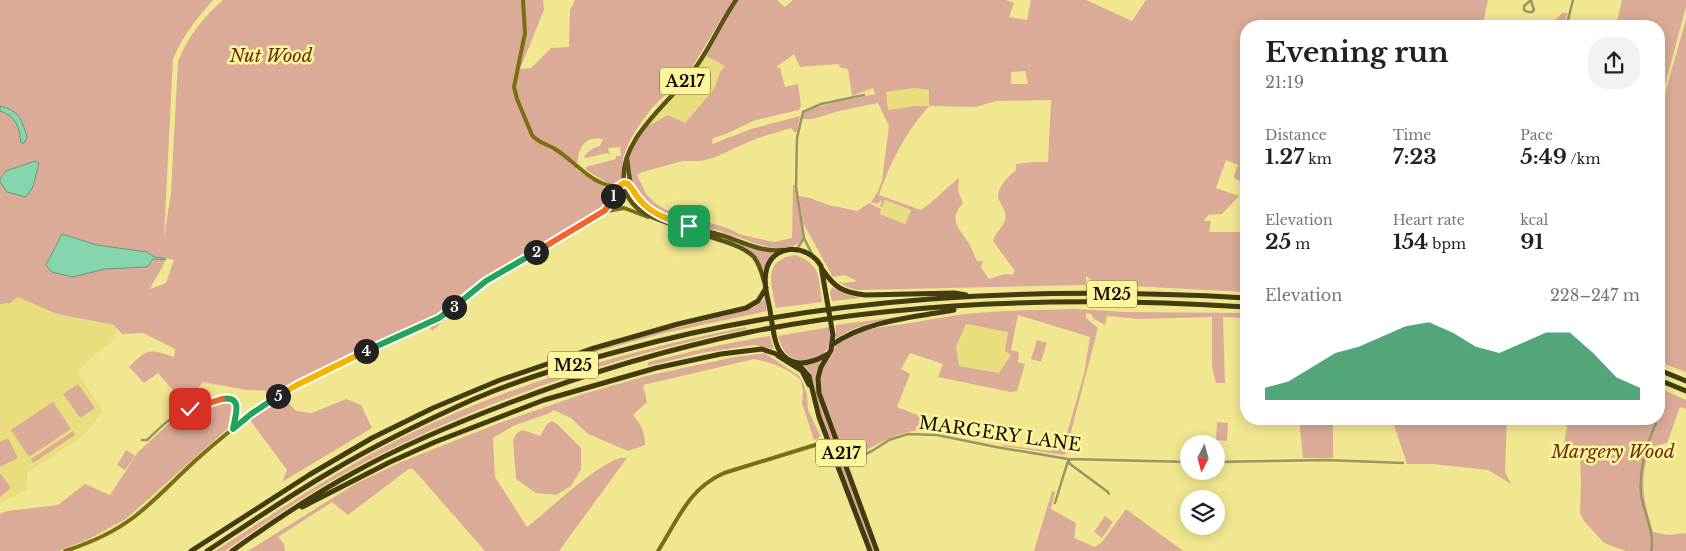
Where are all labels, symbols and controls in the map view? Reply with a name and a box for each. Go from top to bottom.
text: Evening run [1265,35,1449,70]
button: share [1588,37,1640,89]
park label: Nut Wood [229,45,313,67]
road number: A217 [660,68,710,94]
text: 21:19 [1265,72,1304,92]
text: Distance [1265,126,1327,144]
text: Time [1393,126,1431,144]
text: Pace [1520,126,1553,144]
text: 1.27 [1265,144,1304,170]
text: 7:23 [1393,144,1437,170]
text: 5:49 [1520,144,1567,170]
text: km [1304,150,1332,168]
text: /km [1567,150,1600,168]
pin: 1 [600,184,626,208]
text: 1 [610,187,617,205]
pin [668,205,710,247]
text: Elevation [1265,211,1333,229]
text: Heart rate [1393,211,1465,229]
text: kcal [1520,211,1548,229]
icon: arrive [675,212,703,240]
text: 25 [1265,229,1291,255]
text: 154 [1393,229,1428,255]
text: 91 [1520,229,1544,255]
text: m [1291,235,1310,253]
text: bpm [1428,235,1466,253]
pin: 2 [524,240,548,264]
text: 2 [532,243,541,261]
road number: M25 [1087,280,1137,308]
text: Elevation [1265,285,1342,305]
text: 228–247 m [1550,285,1640,305]
pin: 3 [442,294,466,320]
text: 3 [450,298,459,316]
pin: 4 [354,338,378,364]
text: 4 [362,342,371,360]
road number: M25 [548,352,598,378]
pin: 5 [266,384,290,408]
text: 5 [274,387,283,405]
pin [169,388,211,430]
icon: check [176,395,204,423]
street label: MARGERY LANE [917,412,1083,456]
north arrow [1180,435,1225,480]
map controls [1180,435,1225,535]
road number: A217 [816,439,866,466]
park label: Margery Wood [1550,441,1675,463]
button: layers [1180,490,1225,535]

